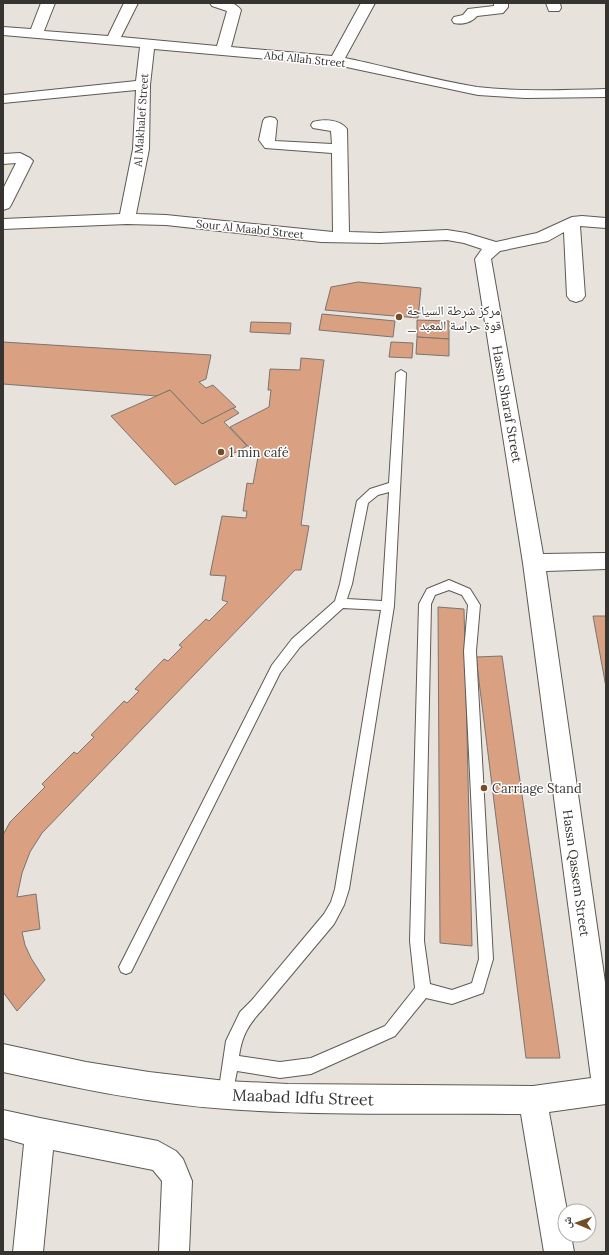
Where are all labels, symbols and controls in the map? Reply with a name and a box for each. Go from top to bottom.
street label: Abd Allah Street [263,48,347,70]
street label: Al Makhalef Street [131,72,151,168]
street label: Sour Al Maabd Street [195,216,305,242]
place label: مركز شرطة السياحة _ قوة حراسة المعبد [407,302,501,334]
marker: مركز شرطة السياحة _ قوة حراسة المعبد [394,312,404,322]
street label: Hassn Sharaf Street [488,344,526,464]
place label: 1 min café [229,444,289,461]
marker: 1 min café [216,447,226,457]
place label: Carriage Stand [492,780,582,797]
marker: Carriage Stand [479,783,489,793]
street label: Hassn Qassem Street [559,808,593,938]
street label: Maabad Idfu Street [232,1085,375,1109]
north arrow [557,1203,597,1243]
text: ش [560,1216,575,1229]

